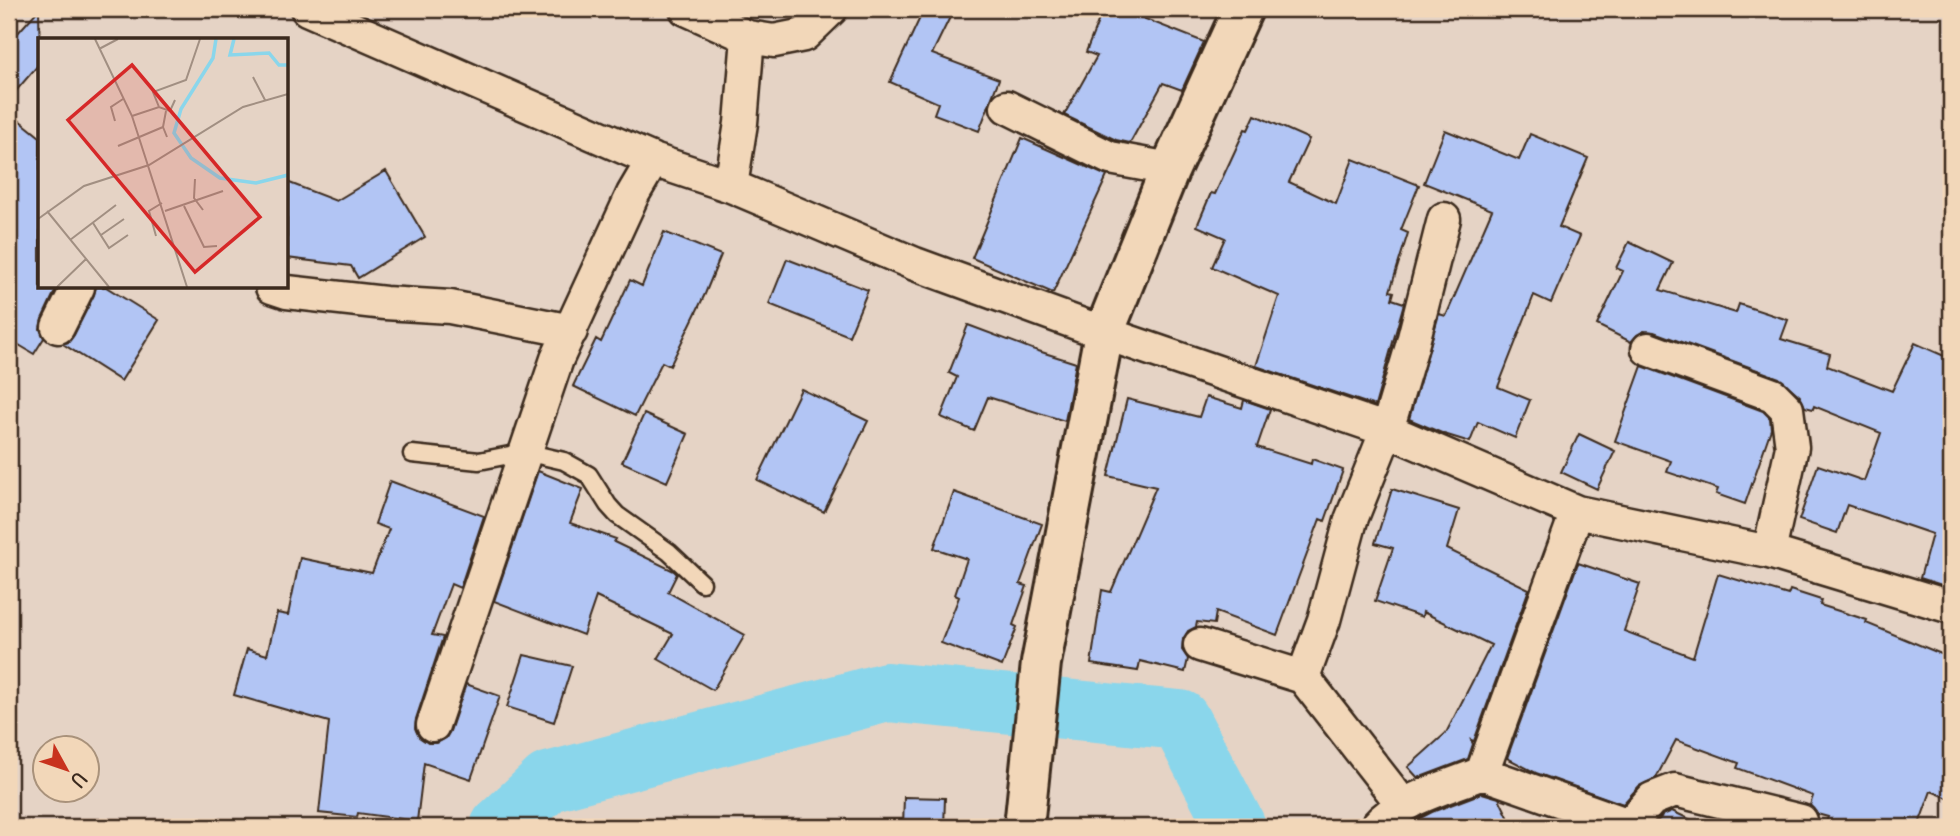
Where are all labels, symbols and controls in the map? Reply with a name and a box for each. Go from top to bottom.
inset map [38,38,289,289]
north arrow [32,734,102,804]
text: U [66,767,92,793]

